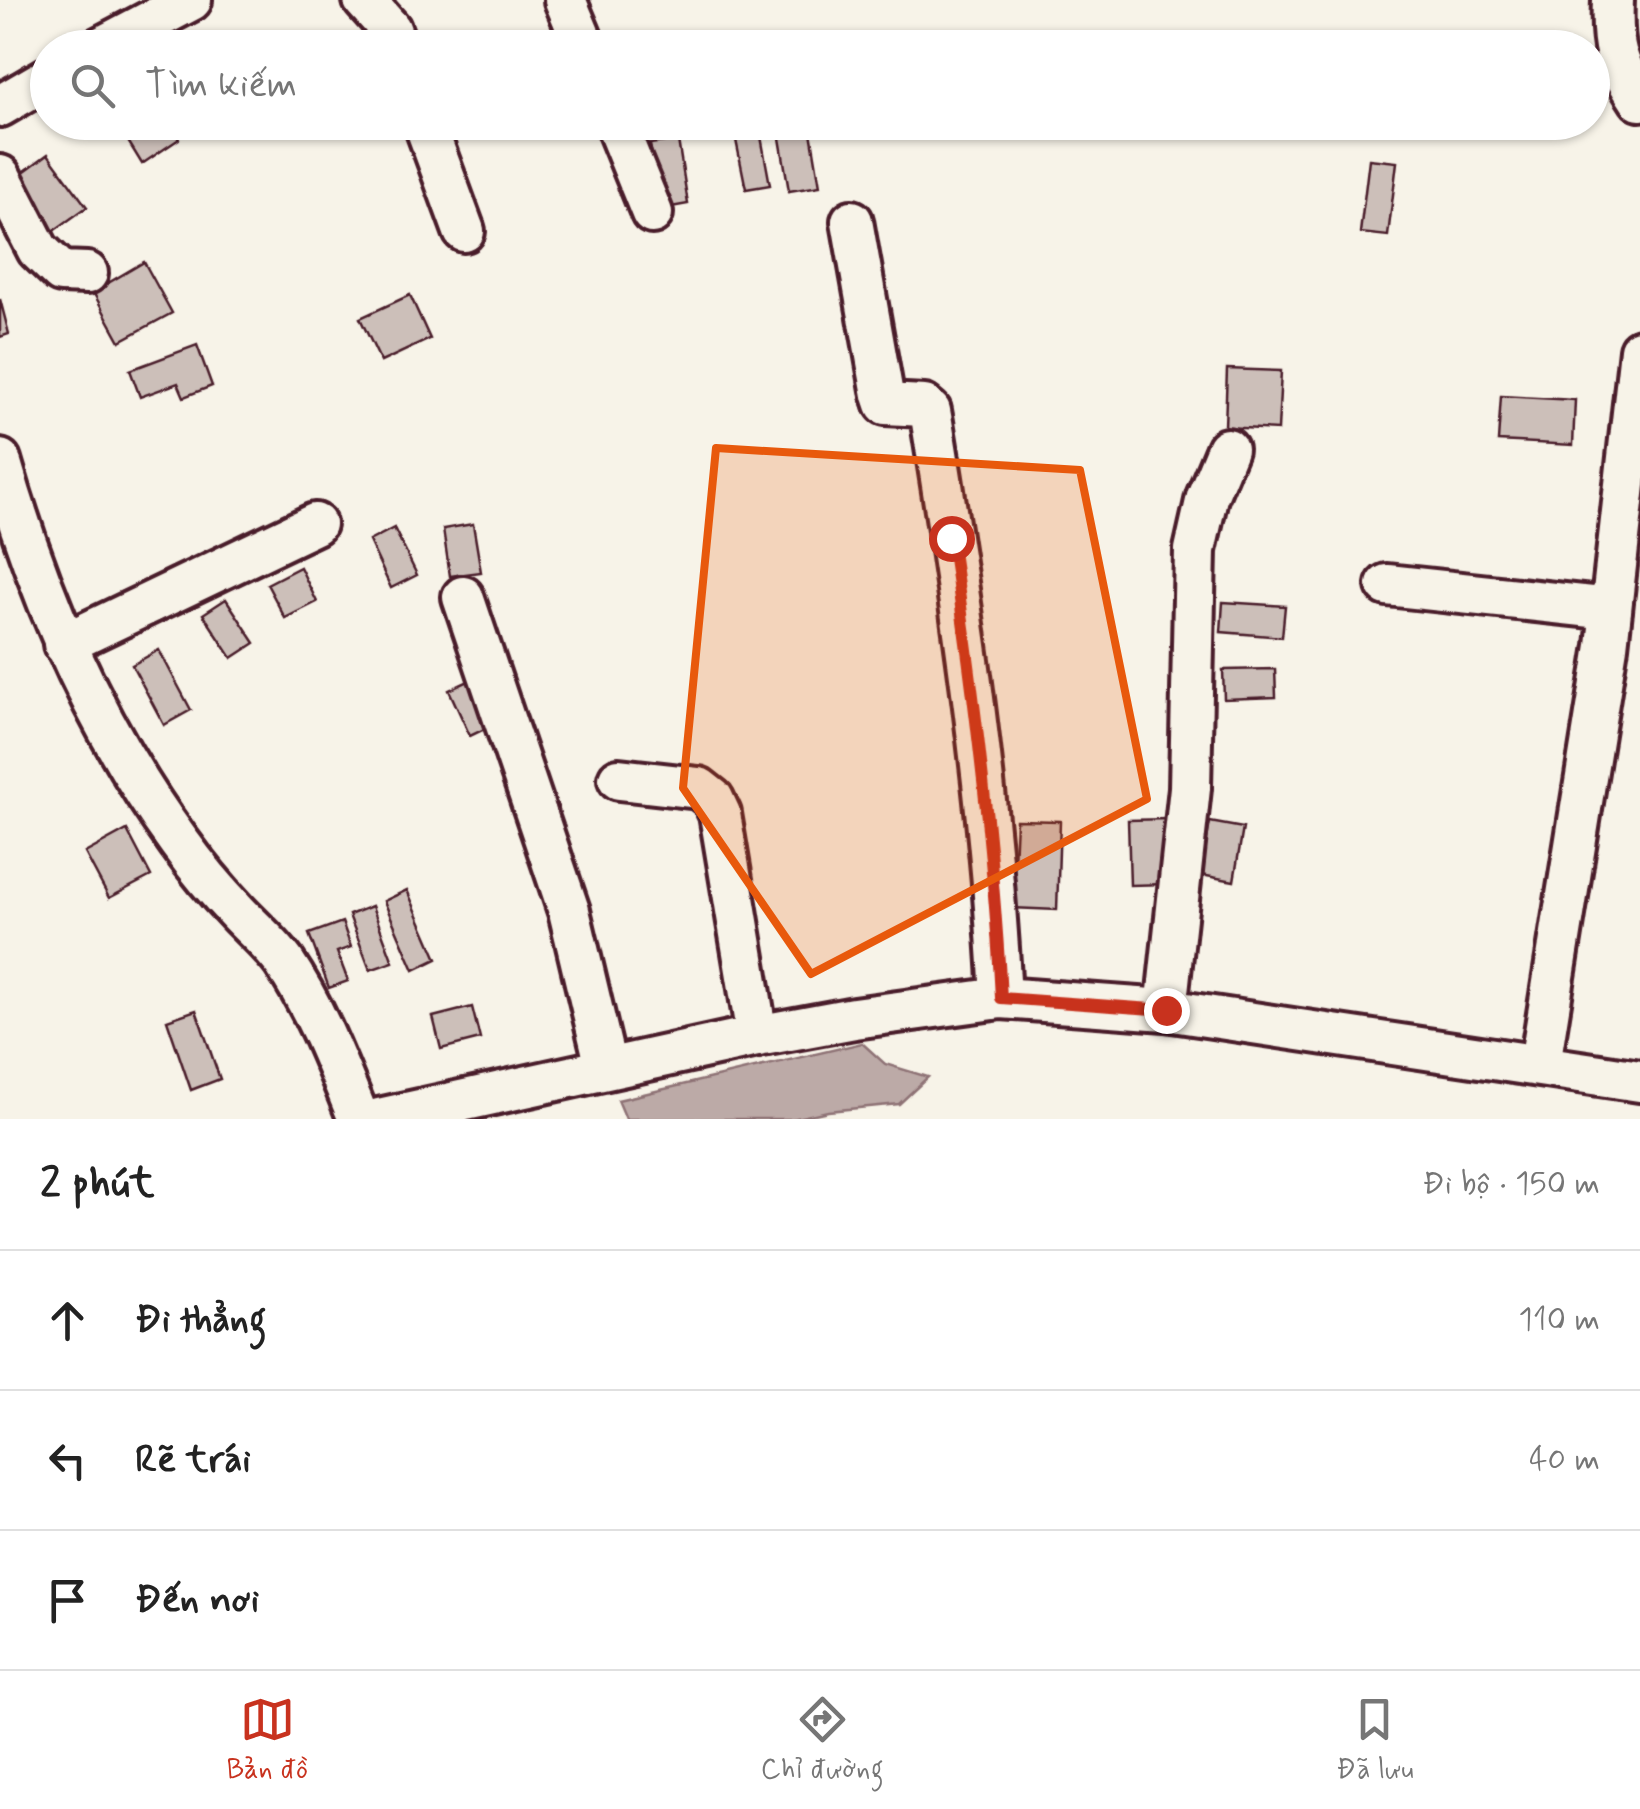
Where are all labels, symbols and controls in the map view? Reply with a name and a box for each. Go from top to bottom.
search box [30,30,1610,140]
icon: search [65,58,120,113]
text: Tìm kiếm [145,61,297,110]
route start [929,516,975,562]
route end [1144,988,1190,1034]
text: 2 phút [40,1157,154,1212]
text: Đi bộ · 150 m [1422,1163,1600,1205]
icon: ahead [40,1293,95,1348]
text: Đi thẳng [135,1296,267,1345]
text: 110 m [1519,1299,1600,1341]
icon: left [40,1433,95,1488]
text: Rẽ trái [135,1436,251,1485]
text: 40 m [1529,1439,1600,1481]
icon: arrive [40,1573,95,1628]
text: Đến nơi [135,1576,259,1625]
tab: Bản đồ [226,1692,308,1789]
tab: Chỉ đường [761,1692,884,1789]
tab: Đã lưu [1336,1692,1414,1789]

